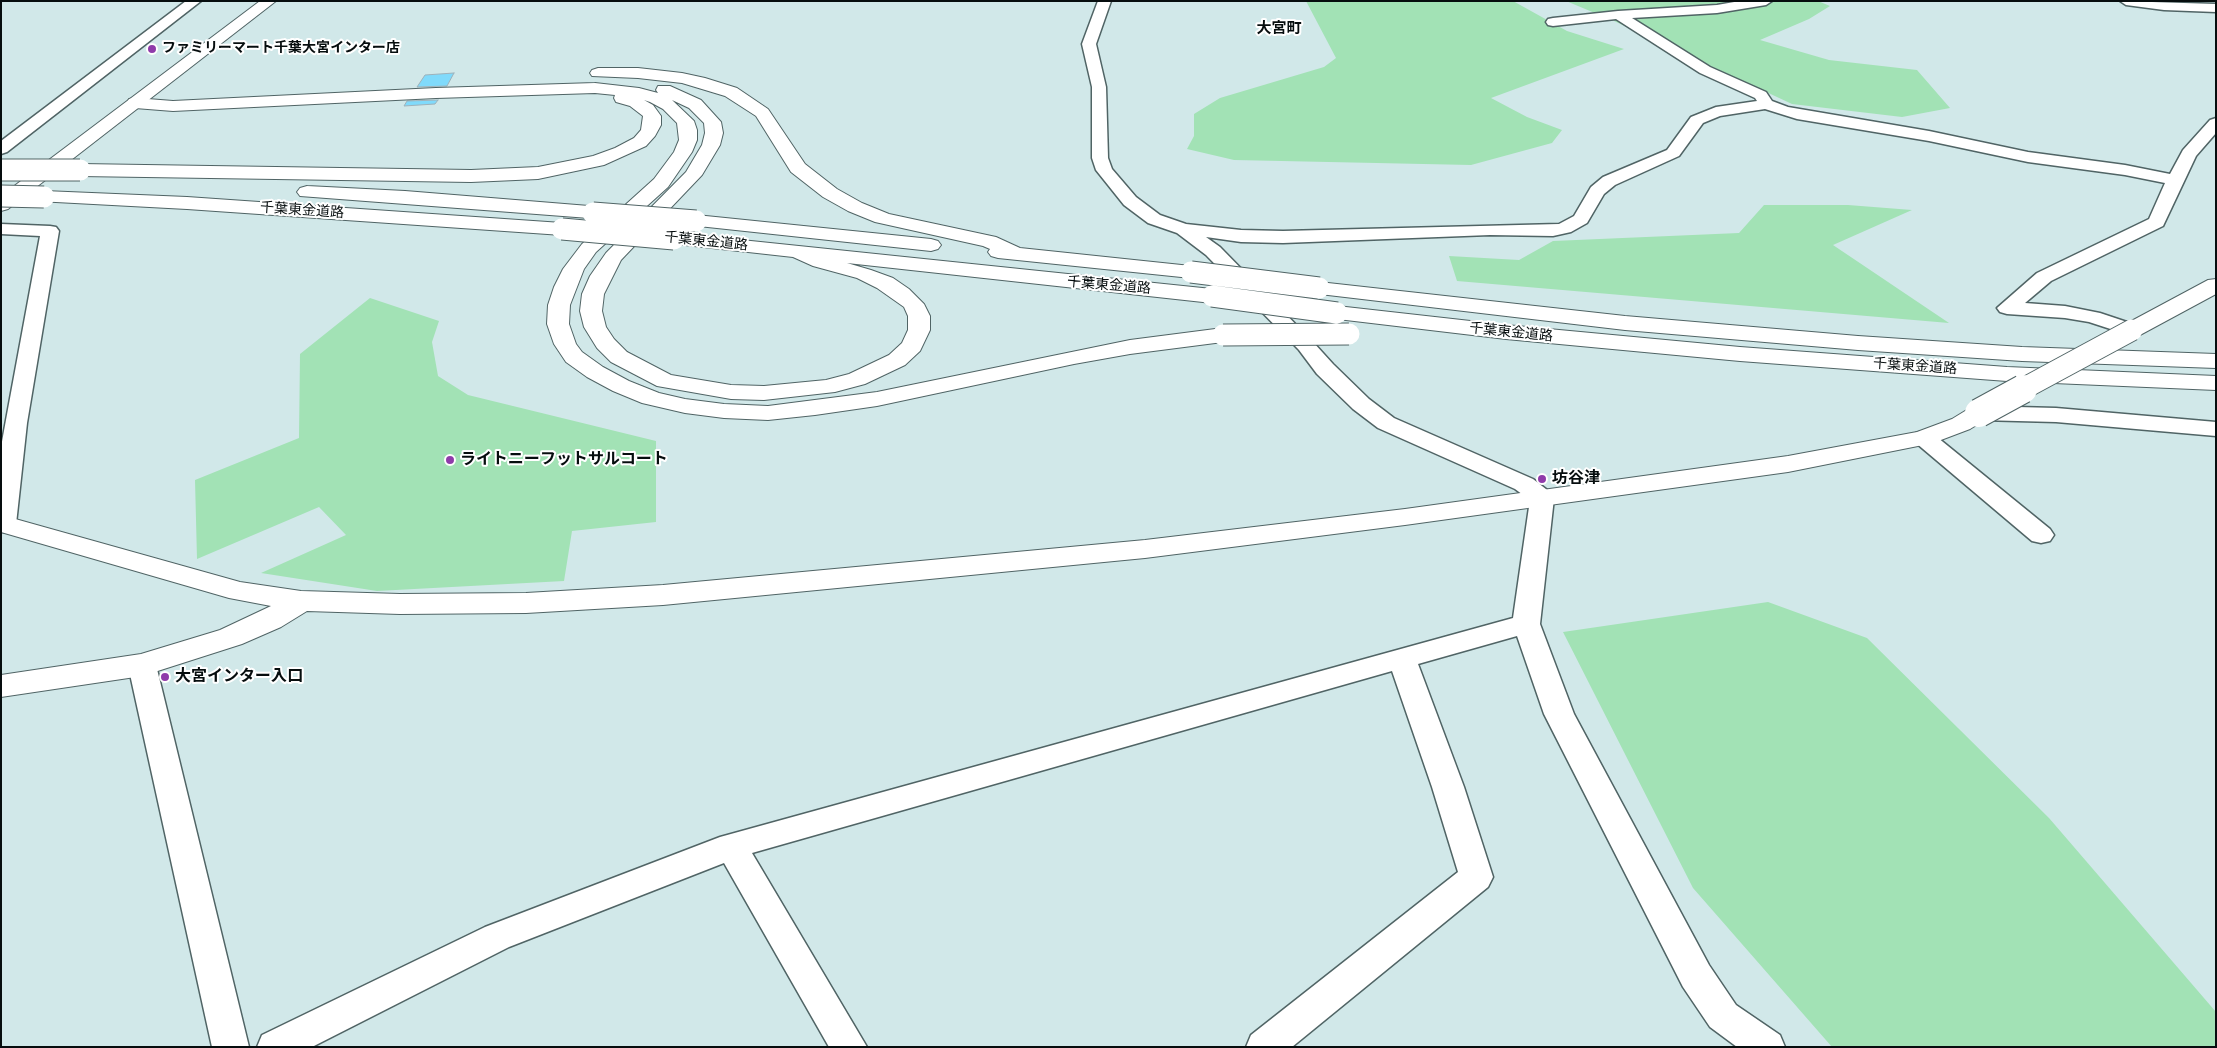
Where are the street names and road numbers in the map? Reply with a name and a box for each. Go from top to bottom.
street label: 千葉東金道路 [260,200,344,222]
street label: 千葉東金道路 [663,229,749,255]
street label: 千葉東金道路 [1066,274,1152,298]
street label: 千葉東金道路 [1468,320,1554,346]
street label: 千葉東金道路 [1873,356,1957,378]

